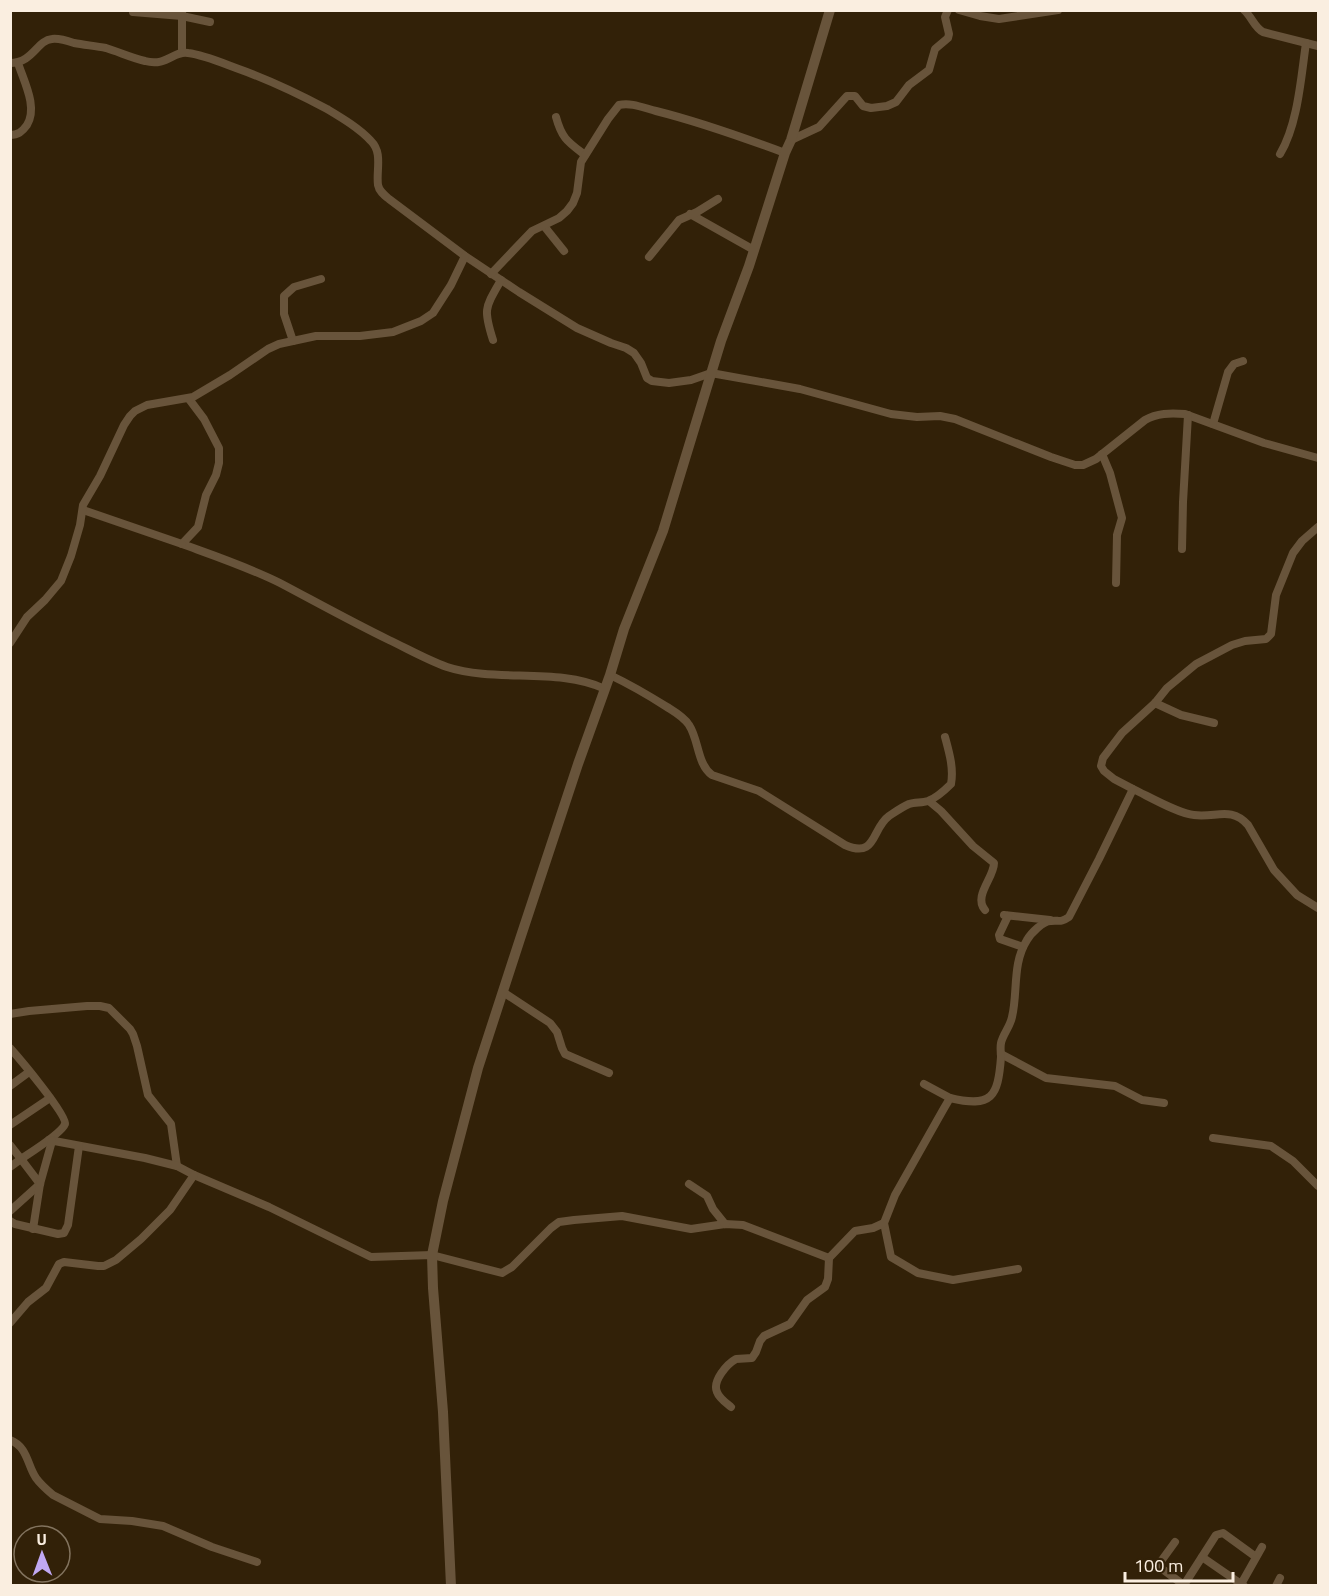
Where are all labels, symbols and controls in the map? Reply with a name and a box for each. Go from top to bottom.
north arrow [12,1524,72,1584]
text: U [36,1527,47,1551]
scale bar [1125,1545,1233,1583]
text: 100 m [1134,1552,1183,1579]

